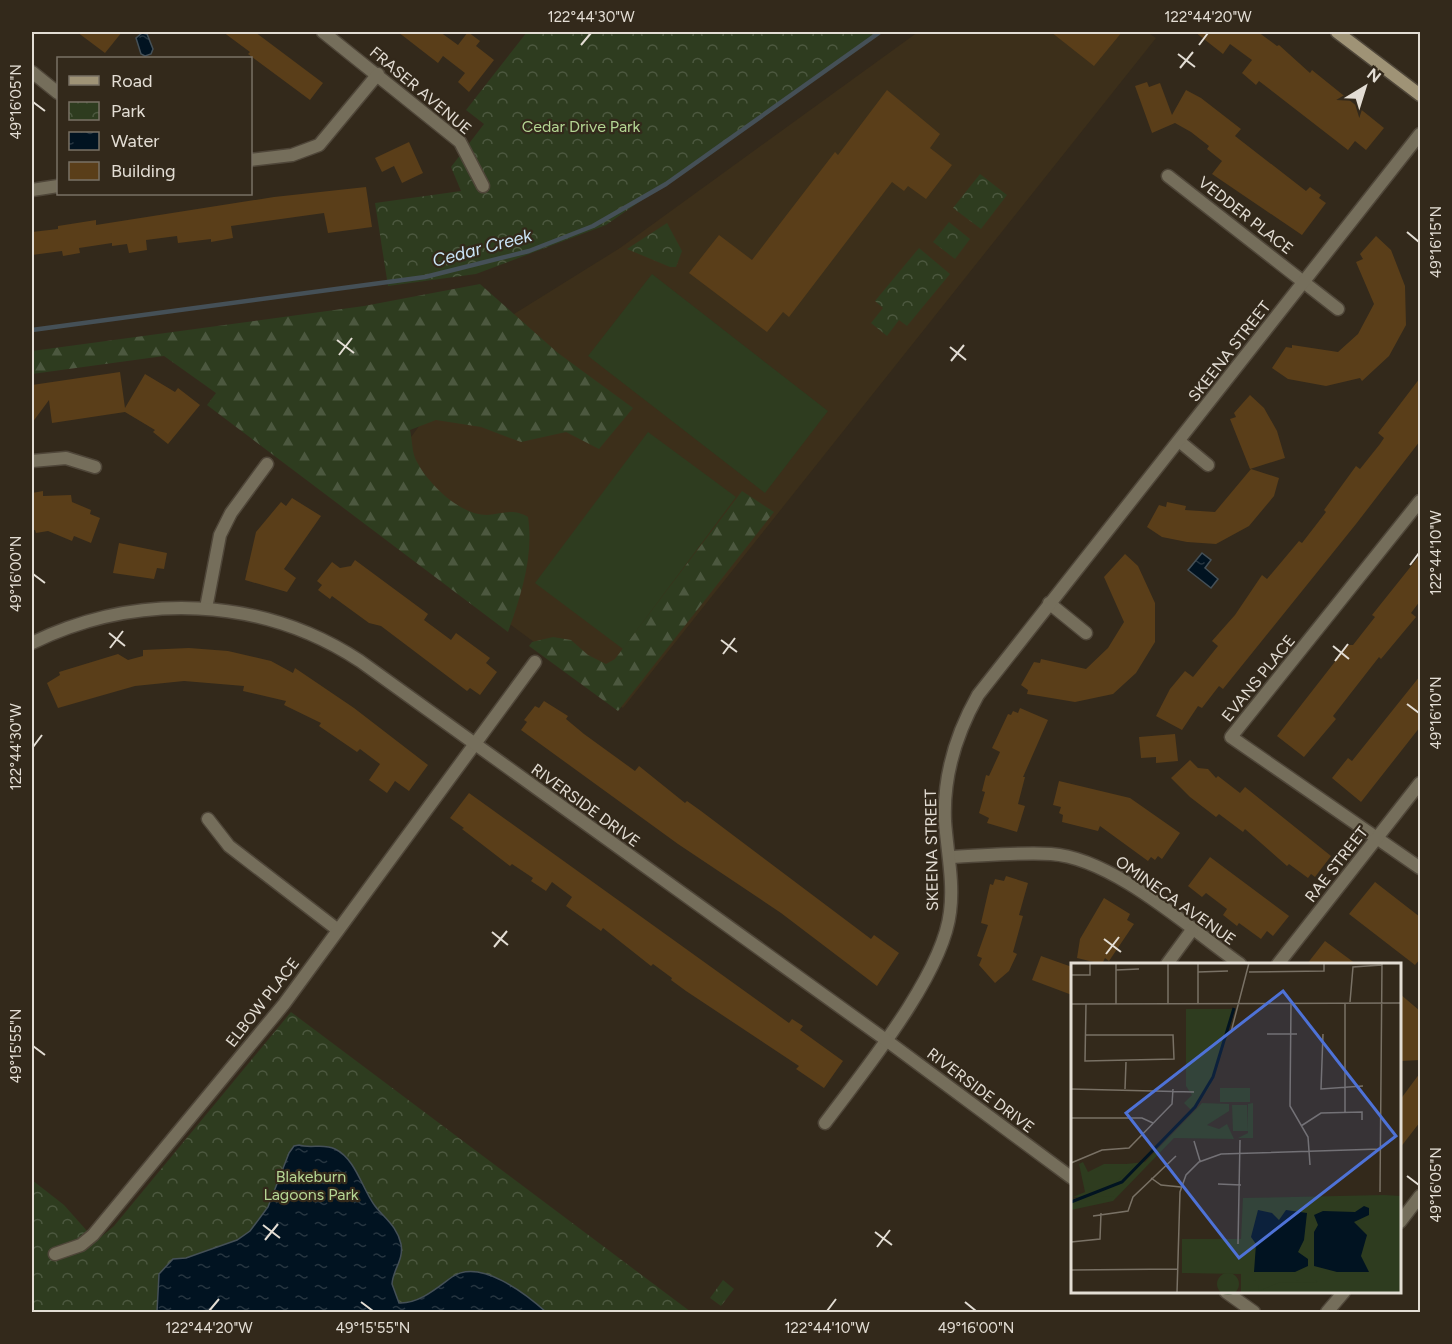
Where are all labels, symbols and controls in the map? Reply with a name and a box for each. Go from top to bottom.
text: 122°44'30"W [547,8,635,26]
text: 122°44'20"W [1164,8,1252,26]
street label: FRASER AVENUE [366,42,475,138]
legend [57,57,252,195]
north arrow [1335,57,1395,117]
text: 49°16'05"N [7,64,25,140]
text: N [1363,64,1385,87]
text: Road [111,70,152,92]
text: Park [111,100,146,122]
park label: Cedar Drive Park [522,117,641,136]
text: Water [111,130,159,152]
text: Building [111,160,176,182]
street label: VEDDER PLACE [1194,172,1297,258]
text: 49°16'15"N [1427,206,1445,278]
water label: Cedar Creek [430,224,535,272]
street label: SKEENA STREET [1184,297,1275,405]
text: 122°44'10"W [1427,510,1445,596]
text: 49°16'00"N [7,536,25,612]
street label: EVANS PLACE [1218,631,1299,725]
text: 49°16'10"N [1427,676,1445,750]
text: 122°44'30"W [7,703,25,791]
street label: RIVERSIDE DRIVE [528,760,644,851]
street label: SKEENA STREET [921,789,942,911]
street label: RAE STREET [1301,823,1372,906]
street label: OMINECA AVENUE [1112,852,1239,949]
street label: ELBOW PLACE [222,954,303,1051]
inset map [1071,963,1401,1293]
text: 49°15'55"N [7,1009,25,1083]
street label: RIVERSIDE DRIVE [923,1044,1038,1137]
text: 49°16'05"N [1427,1147,1445,1223]
park label: Blakeburn Lagoons Park [263,1167,359,1204]
text: 122°44'20"W [165,1319,253,1337]
text: 49°15'55"N [336,1319,410,1337]
text: 122°44'10"W [784,1319,870,1337]
text: 49°16'00"N [938,1319,1014,1337]

